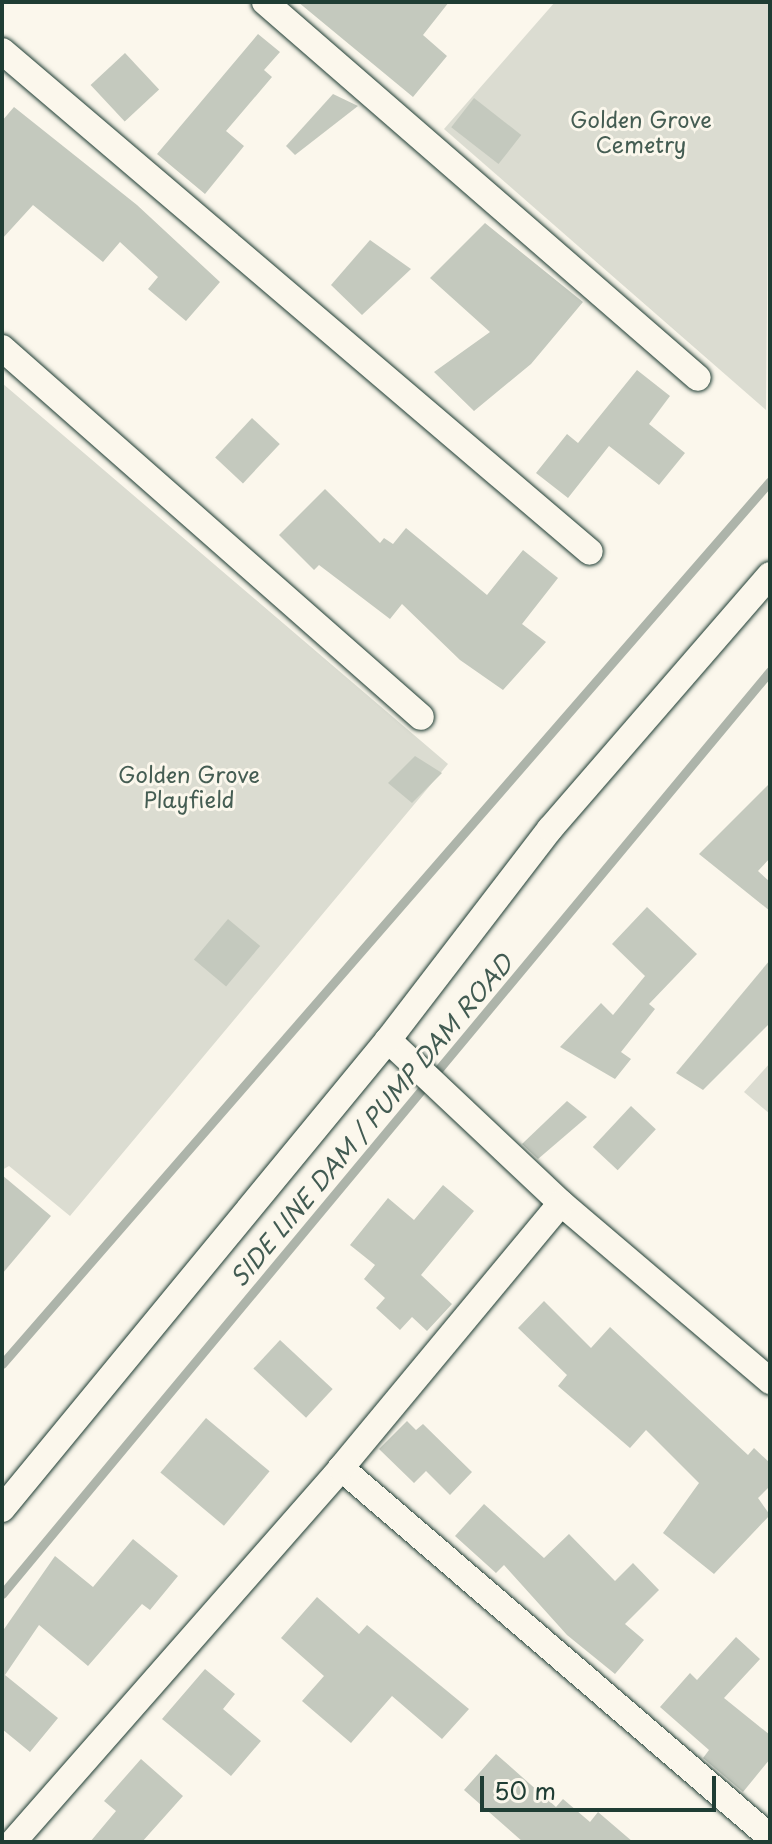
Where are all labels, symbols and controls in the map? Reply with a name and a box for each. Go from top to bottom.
park label: Golden Grove Cemetry [569,105,713,156]
park label: Golden Grove Playfield [117,760,261,812]
water label: SIDE LINE DAM / PUMP DAM ROAD [222,947,520,1293]
scale bar [484,1760,720,1810]
text: 50 m [494,1772,556,1808]

